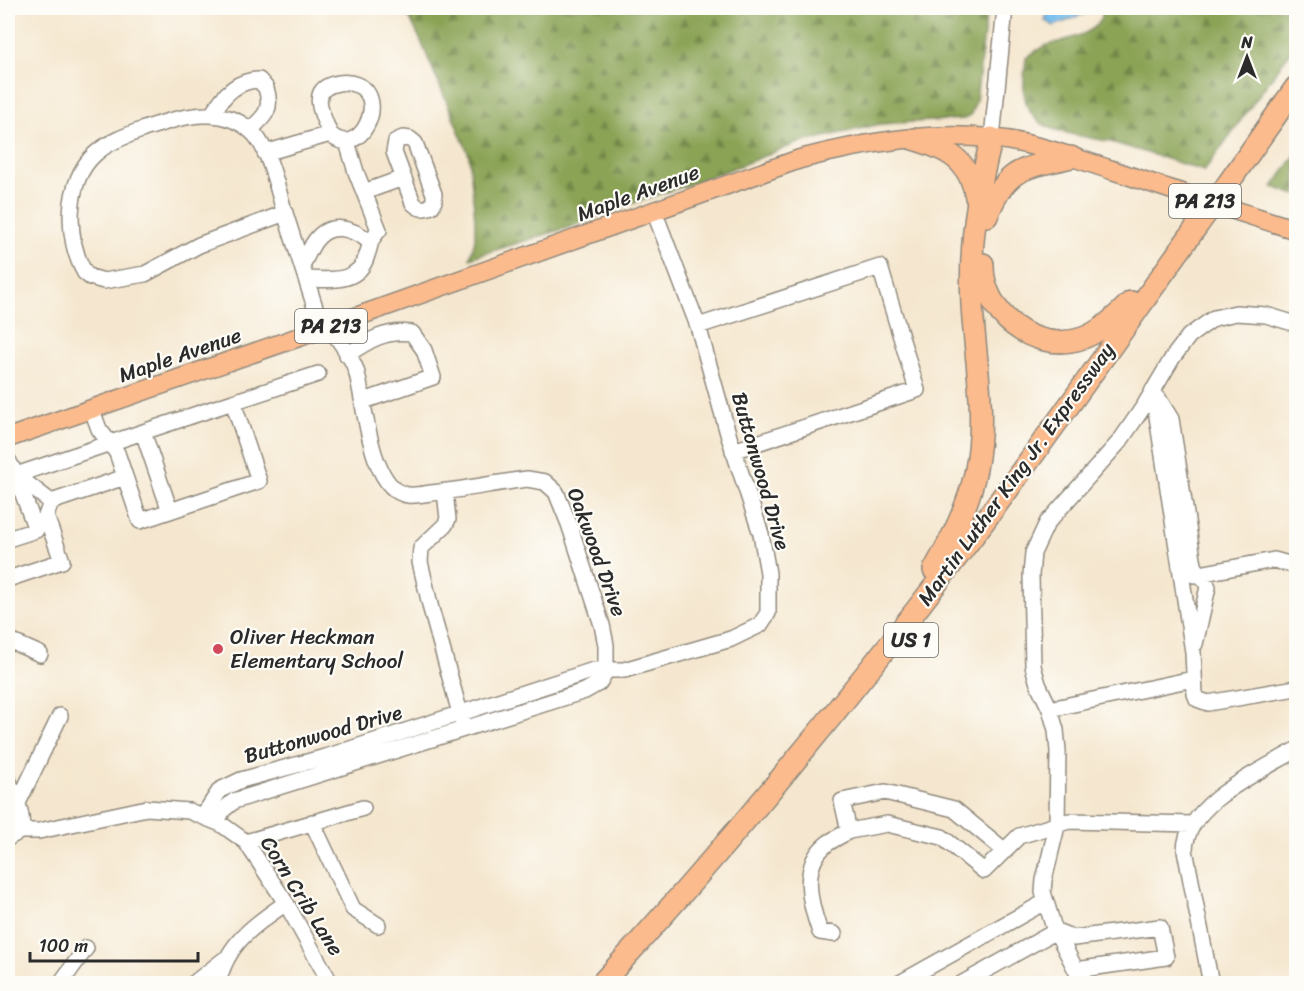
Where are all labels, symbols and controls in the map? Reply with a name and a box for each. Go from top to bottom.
north arrow [1217,27,1277,87]
text: N [1240,28,1253,57]
street label: Maple Avenue [571,153,705,233]
road number: PA 213 [1169,184,1241,218]
road number: PA 213 [295,309,367,343]
street label: Maple Avenue [113,316,247,394]
street label: Martin Luther King Jr. Expressway [907,334,1125,614]
street label: Buttonwood Drive [720,388,802,554]
street label: Oakwood Drive [556,482,638,622]
place label: Oliver Heckman Elementary School [230,618,404,680]
road number: US 1 [884,623,938,657]
marker: Oliver Heckman Elementary School [211,642,225,656]
street label: Buttonwood Drive [240,693,406,775]
street label: Corn Crib Lane [250,828,354,964]
scale bar [30,925,198,963]
text: 100 m [39,930,88,962]

